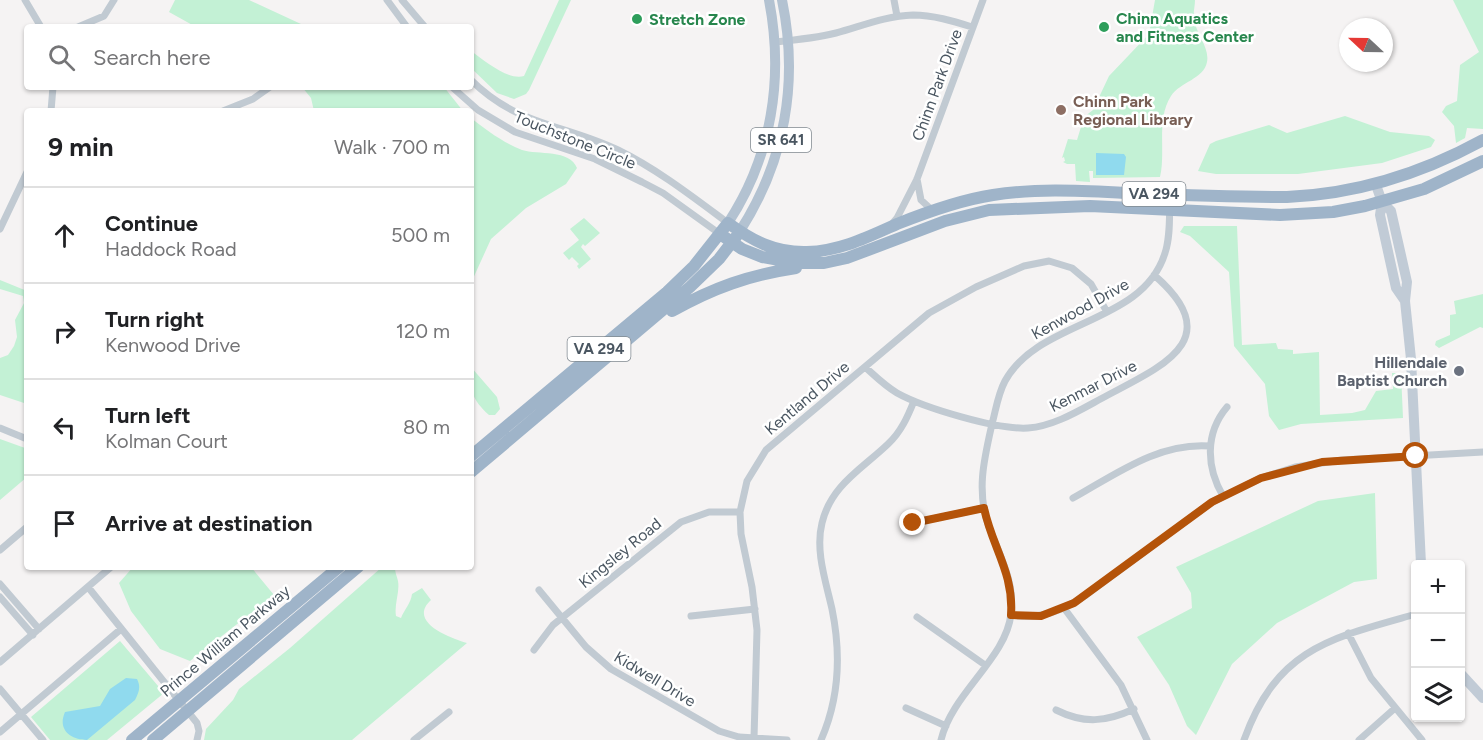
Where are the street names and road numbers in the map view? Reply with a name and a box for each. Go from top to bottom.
street label: Chinn Park Drive [908,26,966,143]
street label: Touchstone Circle [511,107,639,173]
road number: SR 641 [751,128,811,152]
road number: VA 294 [1122,182,1186,206]
street label: Kenwood Drive [1028,274,1132,344]
road number: VA 294 [568,337,630,361]
street label: Kenmar Drive [1046,356,1140,416]
street label: Kentland Drive [761,357,853,439]
street label: Kingsley Road [575,514,665,592]
street label: Prince William Parkway [156,581,294,701]
street label: Kidwell Drive [611,647,700,711]

